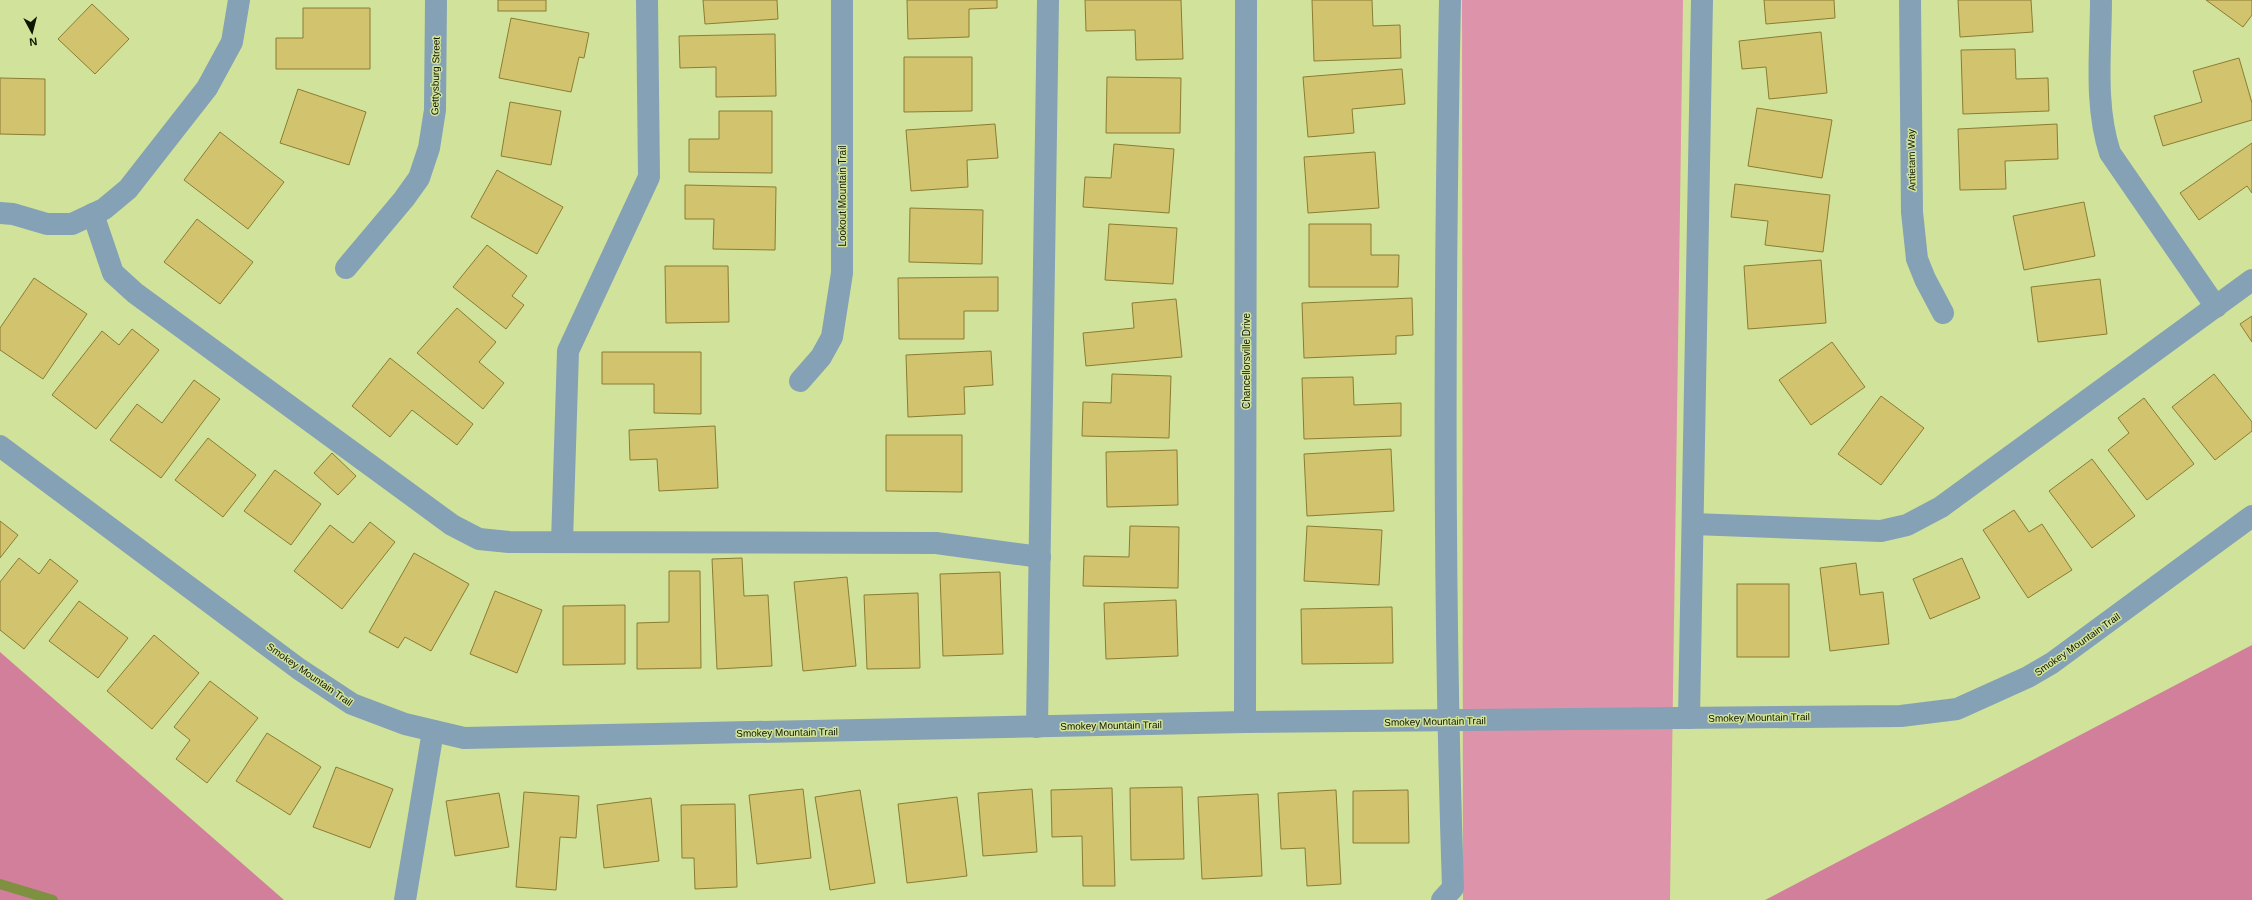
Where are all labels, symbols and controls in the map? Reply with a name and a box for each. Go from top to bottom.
north arrow [12,12,52,52]
text: N [28,35,38,48]
street label: Gettysburg Street [429,37,442,115]
street label: Antietam Way [1905,129,1918,191]
street label: Lookout Mountain Trail [837,145,848,247]
street label: Chancellorsville Drive [1241,312,1252,409]
street label: Smokey Mountain Trail [2032,611,2122,678]
street label: Smokey Mountain Trail [265,641,355,708]
street label: Smokey Mountain Trail [1708,711,1810,724]
street label: Smokey Mountain Trail [1384,715,1486,728]
street label: Smokey Mountain Trail [1060,719,1162,732]
street label: Smokey Mountain Trail [736,726,838,739]

